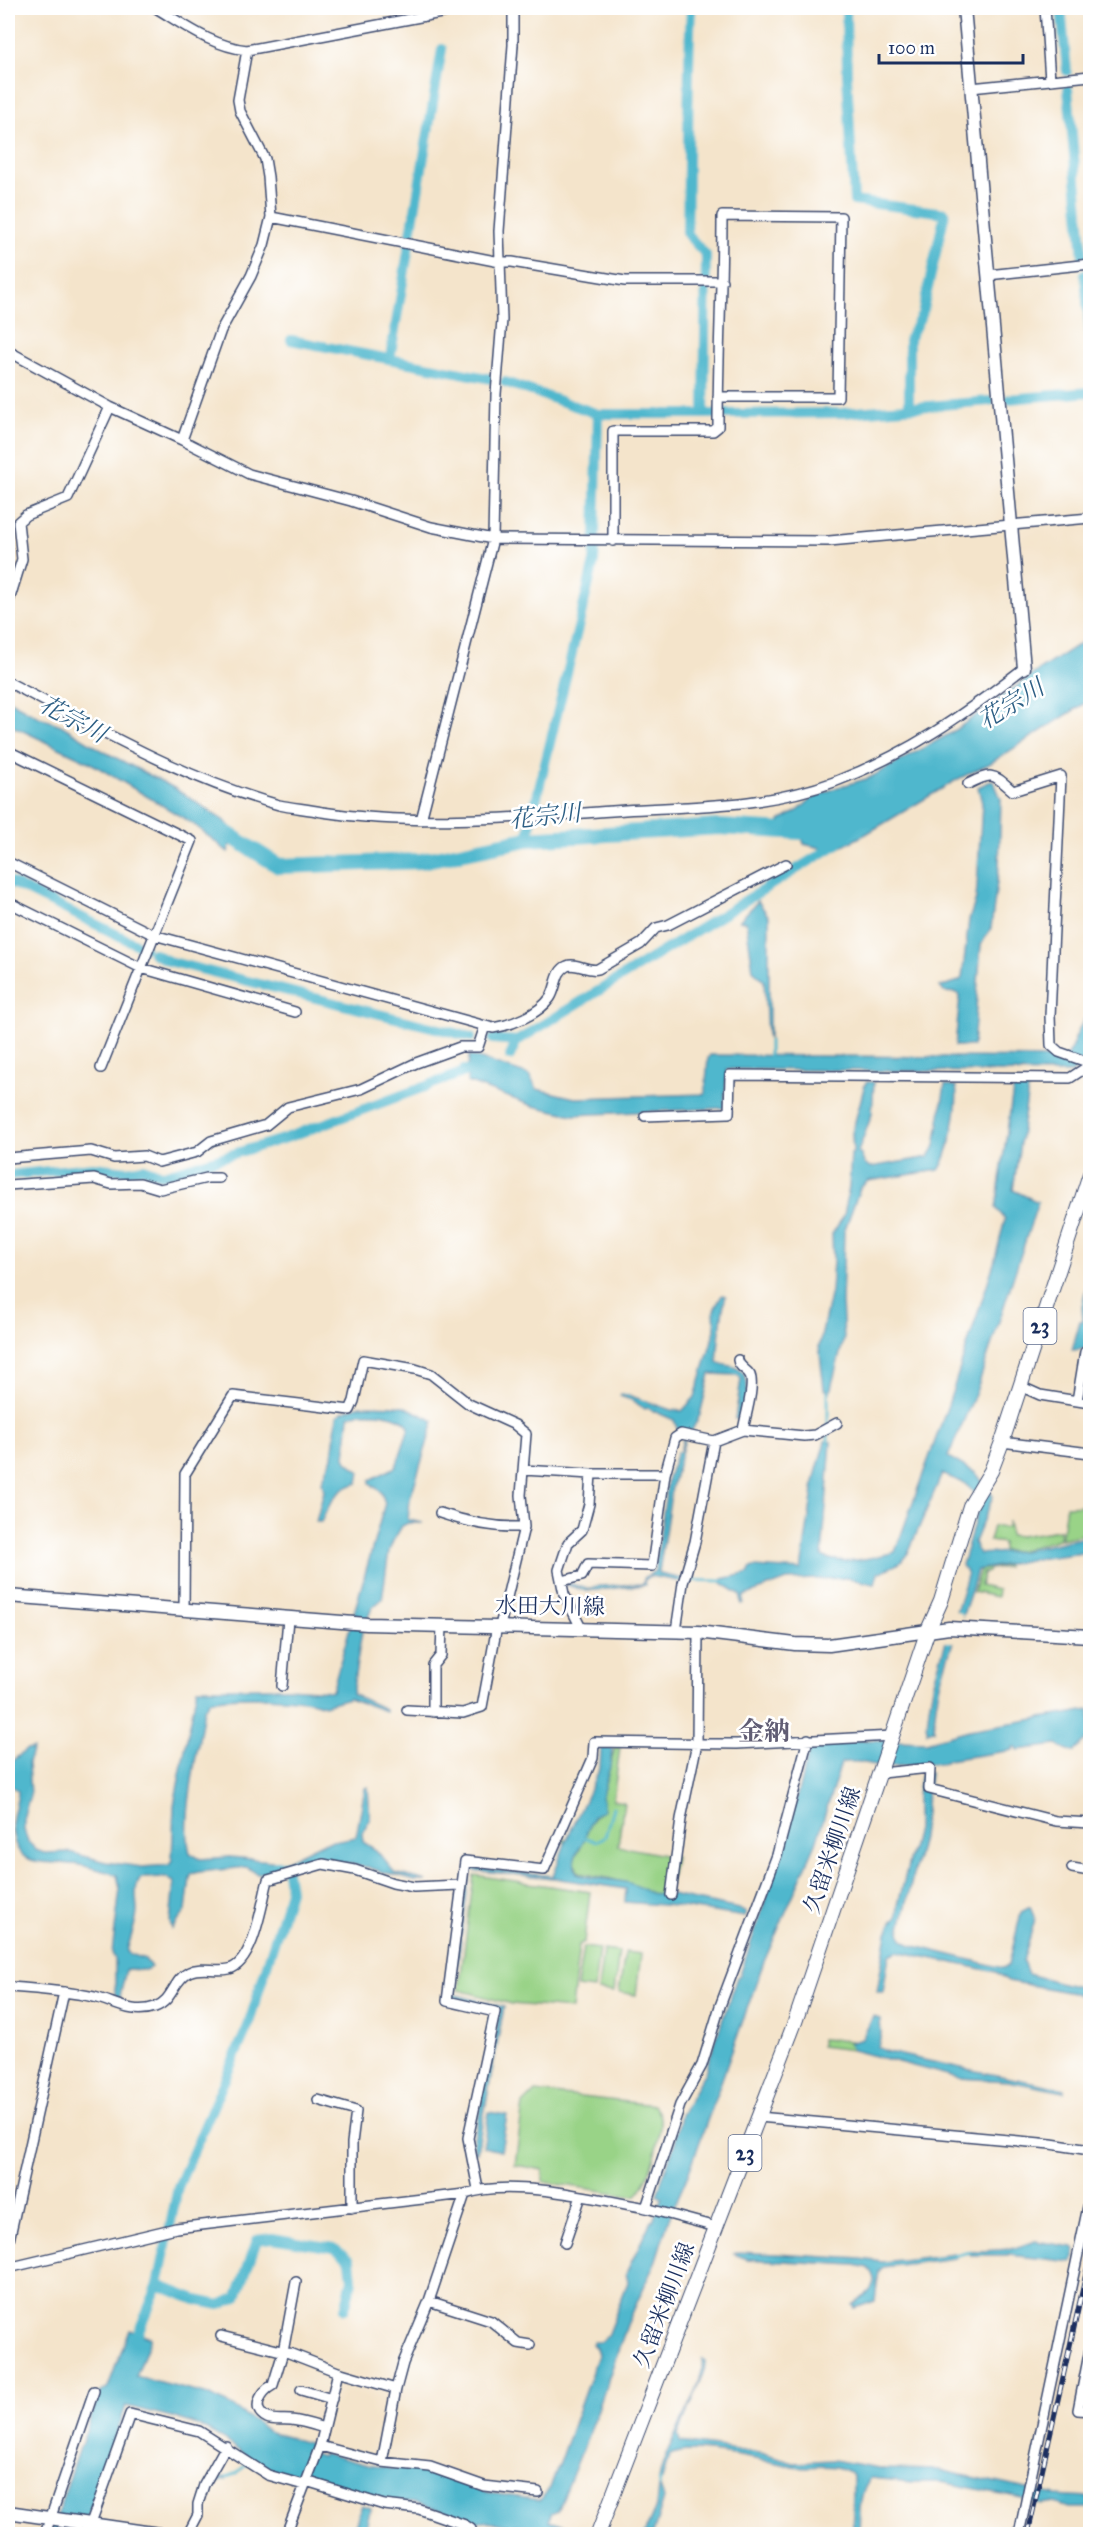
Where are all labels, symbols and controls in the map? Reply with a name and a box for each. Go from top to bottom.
scale bar [879,27,1023,65]
text: 100 m [888,37,935,59]
water label: 花宗川 [973,671,1052,736]
water label: 花宗川 [34,689,114,751]
water label: 花宗川 [508,797,585,835]
road number: 23 [1024,1308,1056,1344]
street label: 水田大川線 [495,1592,605,1620]
district label: 金納 [738,1715,790,1747]
street label: 久留米柳川線 [798,1783,866,1917]
road number: 23 [728,2135,762,2171]
street label: 久留米柳川線 [628,2239,700,2371]

